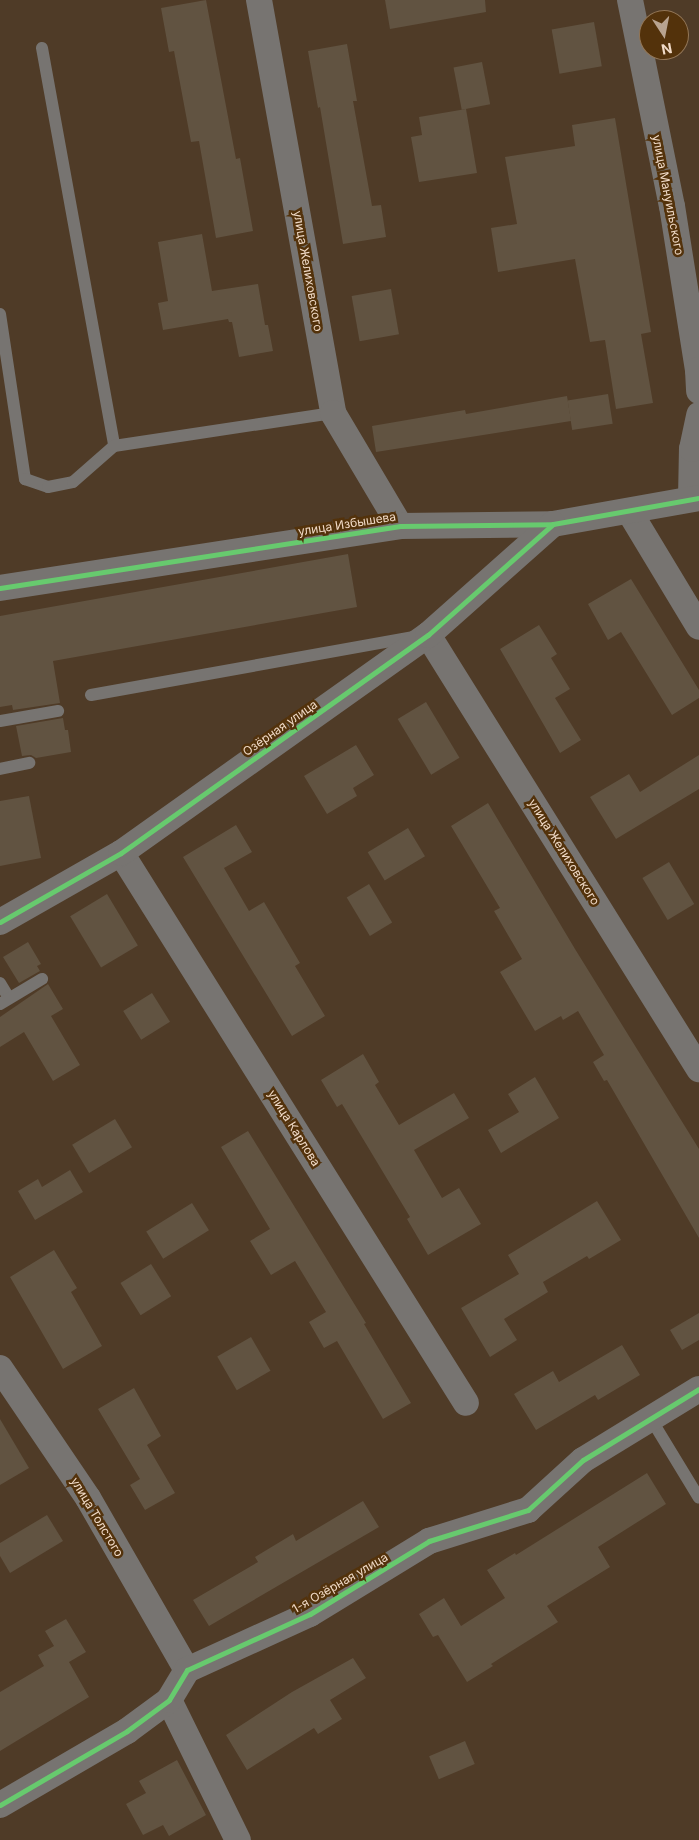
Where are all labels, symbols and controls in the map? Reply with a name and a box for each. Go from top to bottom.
north arrow [639,10,689,60]
text: N [660,40,674,59]
street label: улица Мануильского [649,134,687,256]
street label: улица Желиховского [290,209,326,333]
street label: улица Избышева [297,509,397,539]
street label: Озёрная улица [240,697,320,759]
street label: улица Желиховского [525,796,603,908]
street label: улица Карлова [265,1087,323,1169]
street label: улица Толстого [68,1475,126,1559]
street label: 1-я Озёрная улица [290,1550,390,1616]

